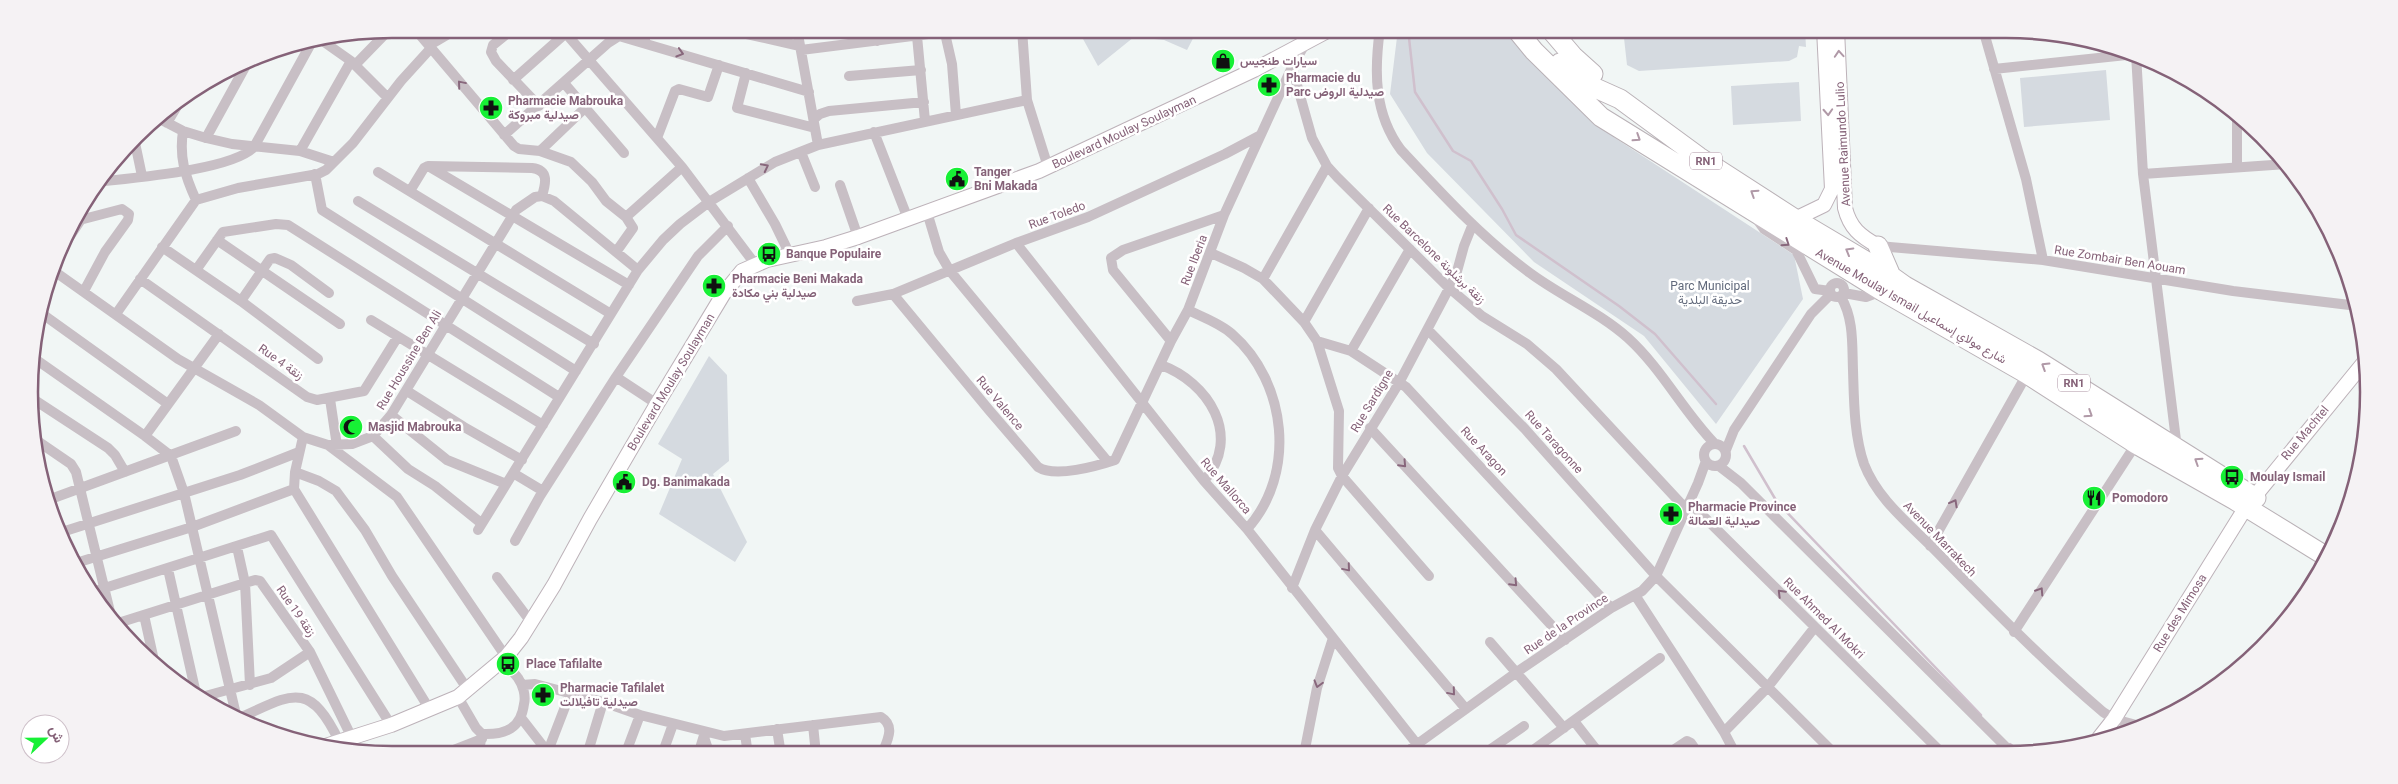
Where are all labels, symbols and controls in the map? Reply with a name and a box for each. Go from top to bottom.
one-way arrow [675,47,683,57]
shop icon: سيارات طنجيس [1210,48,1236,74]
one-way arrow [1833,50,1844,58]
place label: سيارات طنجيس [1240,54,1317,69]
place label: Pharmacie du Parc صيدلية الروض [1286,71,1384,100]
pharmacy icon: Pharmacie du Parc صيدلية الروض [1256,72,1282,98]
one-way arrow [458,81,467,90]
street label: Avenue Raimundo Lulio [1833,81,1853,207]
street label: Boulevard Moulay Soulayman [1050,92,1198,172]
place label: Pharmacie Mabrouka صيدلية مبروكة [508,94,624,123]
pharmacy icon: Pharmacie Mabrouka صيدلية مبروكة [478,95,504,121]
one-way arrow [1823,109,1834,117]
one-way arrow [1632,132,1641,142]
road number: RN1 [1690,153,1722,170]
one-way arrow [760,163,769,173]
place label: Tanger Bni Makada [974,165,1038,193]
public building icon: Tanger Bni Makada [944,166,970,192]
one-way arrow [1750,190,1760,199]
street label: Rue Toledo [1027,198,1087,232]
street label: Rue Barcelone زنقة برشلونة [1379,201,1488,307]
street label: Rue Iberia [1178,233,1210,287]
one-way arrow [1781,237,1790,246]
bus stop icon: Banque Populaire [756,241,782,267]
street label: Rue Zombair Ben Aouam [2053,243,2187,277]
street label: Avenue Moulay Ismail شارع مولاي إسماعيل [1812,245,2009,369]
place label: Banque Populaire [786,247,882,261]
one-way arrow [1845,247,1854,257]
place label: Pharmacie Beni Makada صيدلية بني مكادة [732,272,864,303]
pharmacy icon: Pharmacie Beni Makada صيدلية بني مكادة [701,273,727,299]
park label: Parc Municipal حديقة البلدية [1670,279,1750,307]
street label: Rue Houssine Ben Ali [374,308,444,412]
street label: Boulevard Moulay Soulayman [624,311,718,453]
street label: Rue 4 زنقة [255,341,306,383]
one-way arrow [2042,362,2051,372]
street label: Rue Sardigne [1348,367,1396,435]
street label: Rue Valence [973,373,1027,433]
road number: RN1 [2058,374,2090,392]
street label: Rue Machtel [2278,403,2332,463]
street label: Rue Taragonne [1522,408,1586,476]
one-way arrow [2084,408,2093,417]
mosque icon: Masjid Mabrouka [338,414,364,440]
place label: Masjid Mabrouka [368,420,462,434]
street label: Rue Aragon [1458,424,1510,478]
street label: Rue Mallorca [1198,455,1254,517]
one-way arrow [1398,458,1407,467]
one-way arrow [2194,458,2203,467]
bus stop icon: Moulay Ismail [2219,464,2245,490]
public building icon: Dg. Banimakada [611,469,637,495]
place label: Moulay Ismail [2250,470,2325,484]
place label: Dg. Banimakada [642,475,731,489]
restaurant icon: Pomodoro [2081,485,2107,511]
place label: Pomodoro [2112,491,2168,505]
street label: Avenue Marrakech [1901,499,1979,579]
place label: Pharmacie Province صيدلية العمالة [1688,500,1797,528]
one-way arrow [1948,500,1958,509]
pharmacy icon: Pharmacie Province صيدلية العمالة [1658,501,1684,527]
one-way arrow [1341,562,1350,571]
street label: Rue des Mimosa [2150,571,2210,655]
street label: Rue Ahmed Al Mokri [1781,575,1867,661]
one-way arrow [1508,578,1517,587]
street label: Rue 19 زنقة [273,583,319,640]
one-way arrow [2034,587,2043,597]
one-way arrow [1778,590,1787,599]
street label: Rue de la Province [1521,591,1611,657]
bus stop icon: Place Tafilalte [495,651,521,677]
place label: Place Tafilalte [526,657,603,671]
one-way arrow [1314,680,1324,688]
place label: Pharmacie Tafilalet صيدلية تافيلالت [560,681,664,709]
pharmacy icon: Pharmacie Tafilalet صيدلية تافيلالت [530,682,556,708]
one-way arrow [1446,686,1455,695]
north arrow [20,714,70,764]
text: ش [46,723,68,745]

